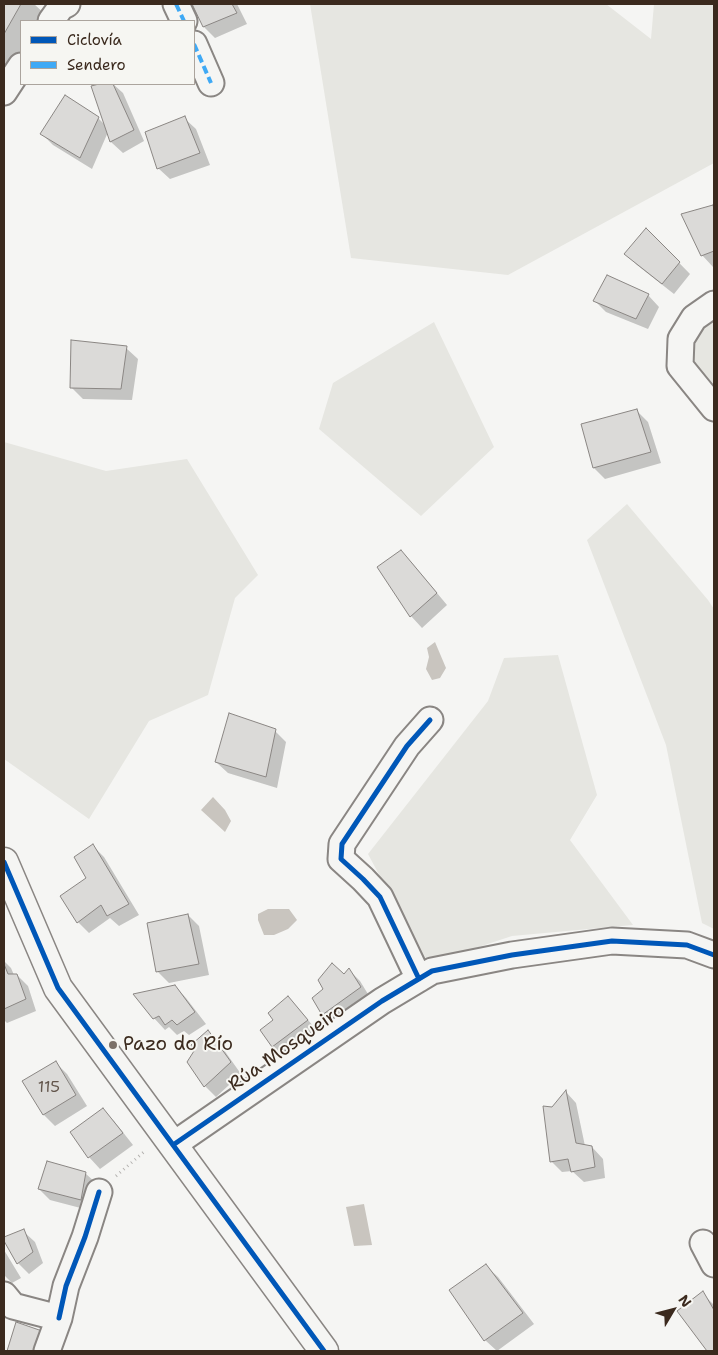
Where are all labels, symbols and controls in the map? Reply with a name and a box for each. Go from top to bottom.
legend [20,20,195,85]
text: Ciclovía [67,30,122,50]
text: Sendero [67,55,126,75]
street label: Rúa Mosqueiro [224,999,350,1097]
place label: Pazo do Río [123,1034,233,1056]
marker: Pazo do Río [107,1039,119,1051]
house number: 115 [38,1078,60,1098]
north arrow [648,1285,698,1335]
text: N [674,1291,696,1311]

